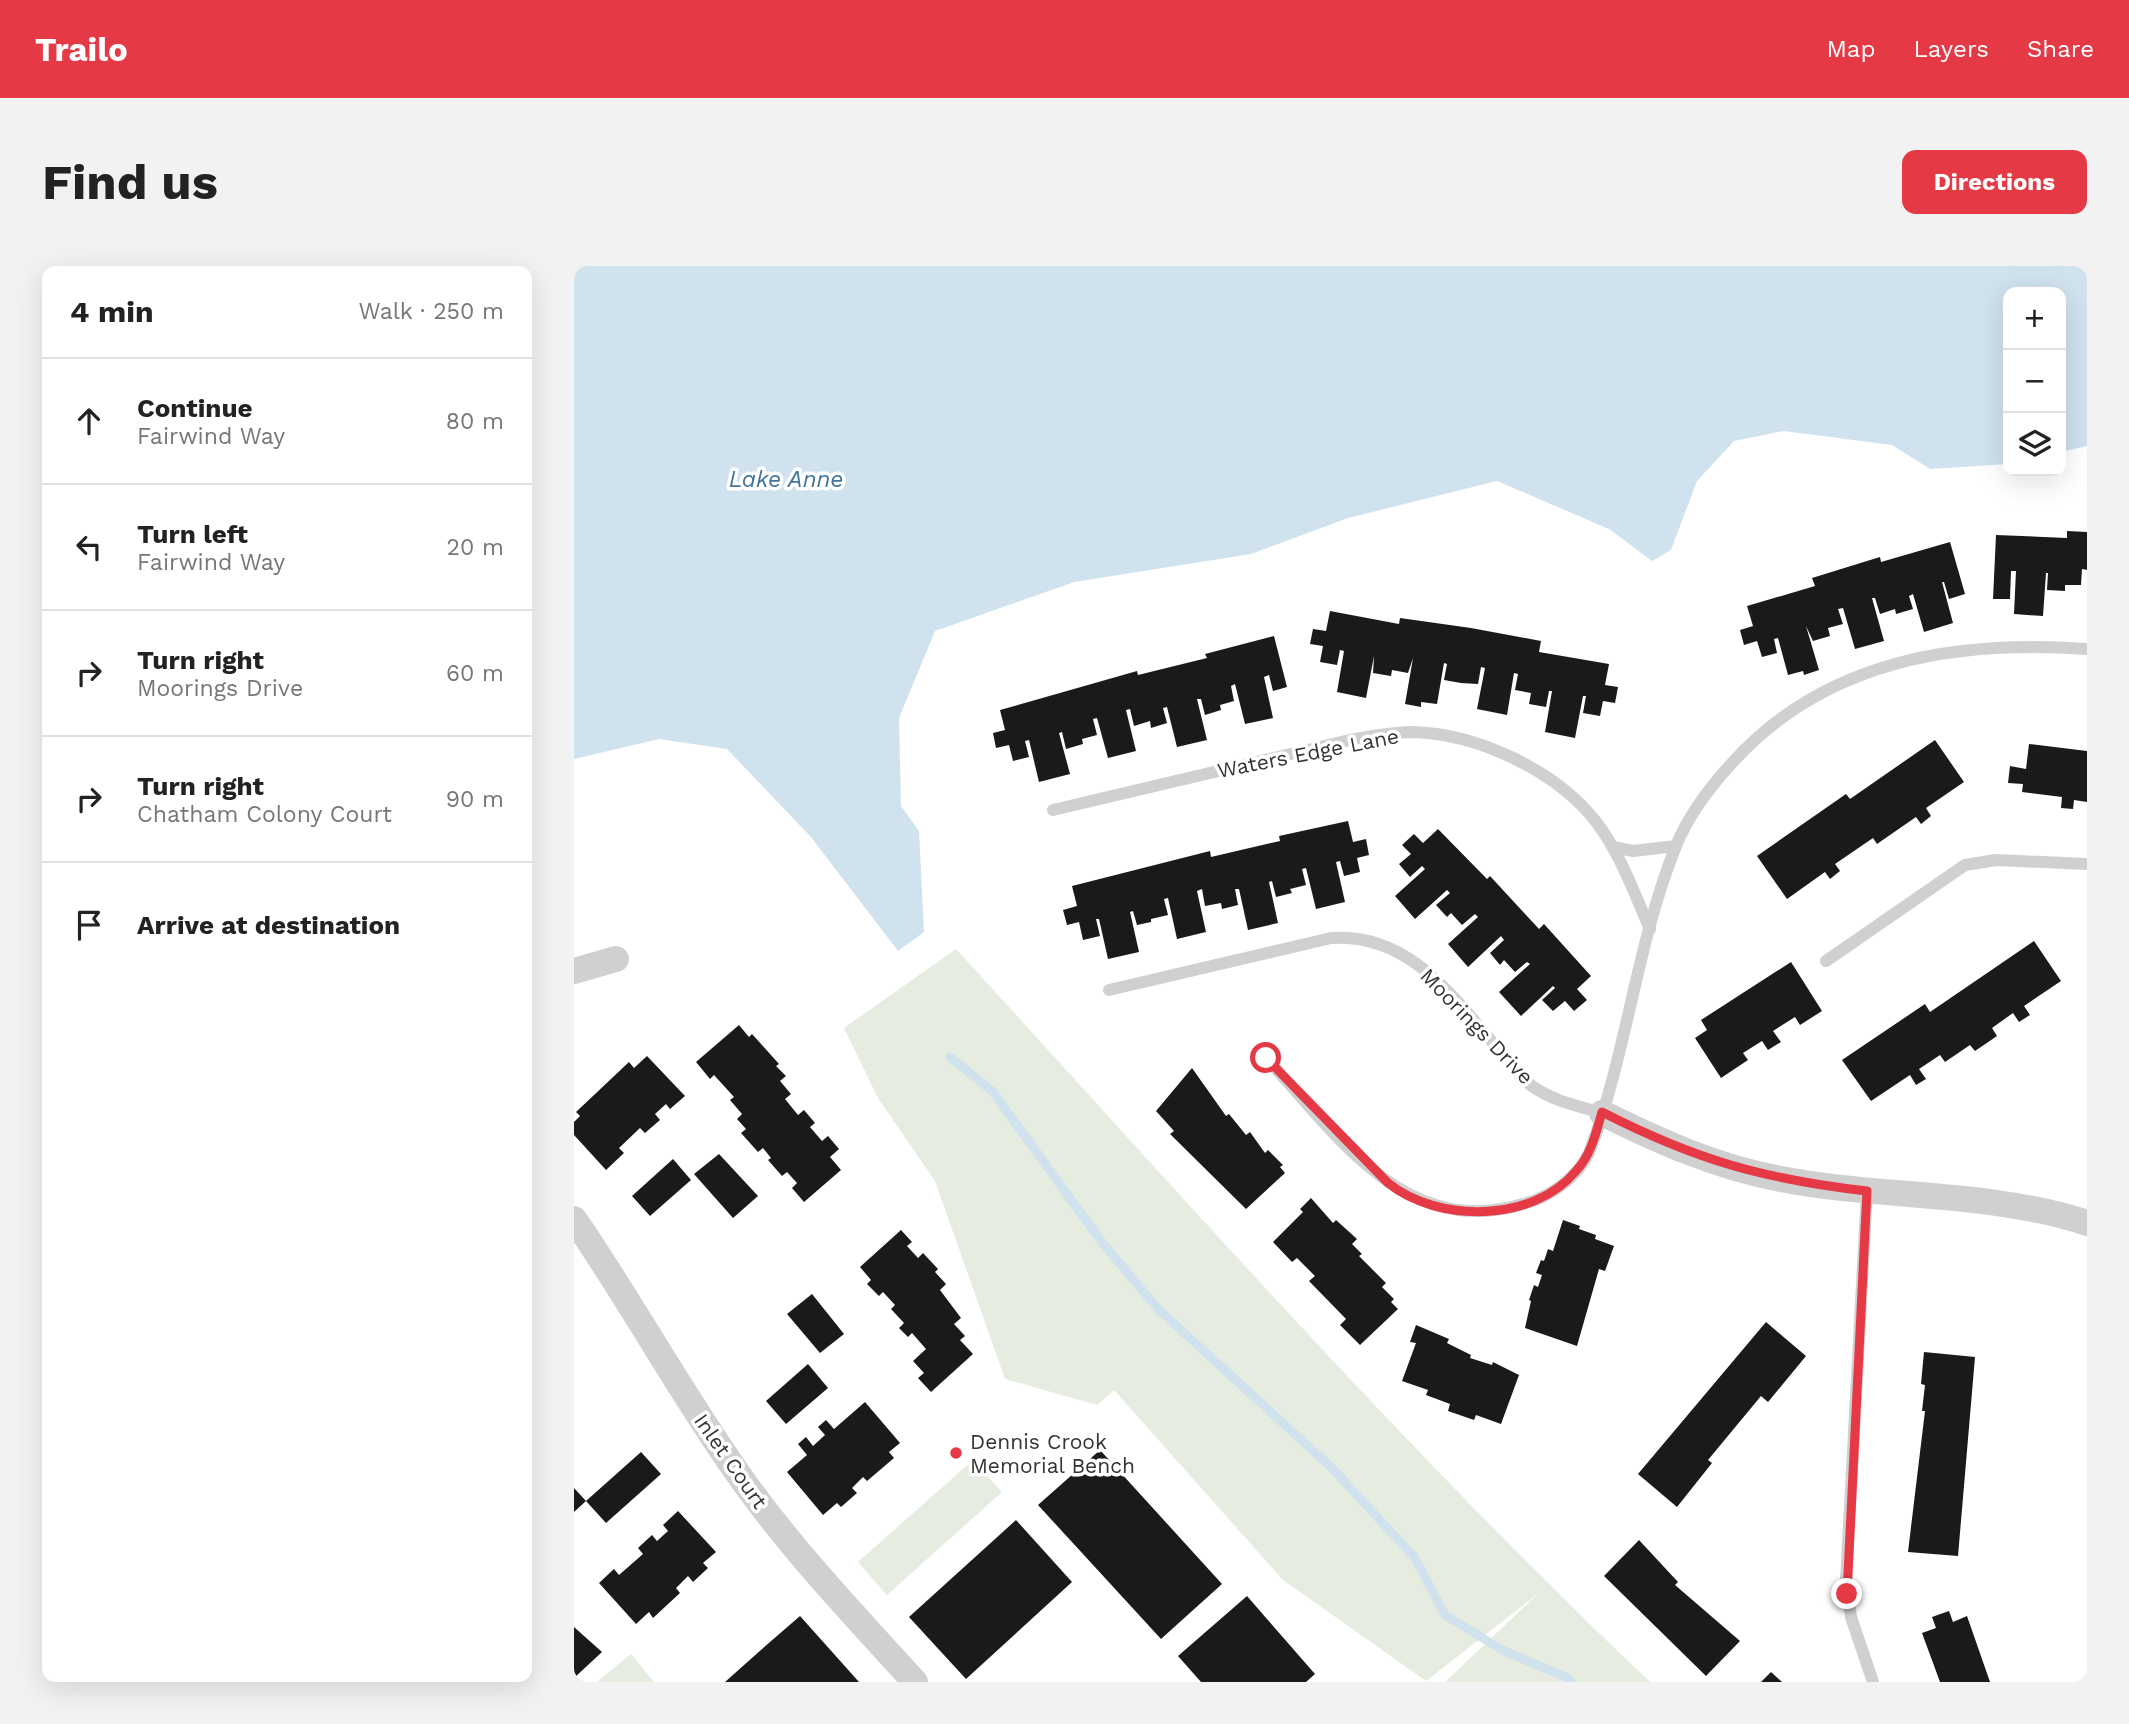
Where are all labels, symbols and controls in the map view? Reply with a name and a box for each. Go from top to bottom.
text: Trailo [35,30,128,69]
text: Map [1827,35,1875,63]
text: Layers [1913,35,1989,63]
text: Share [2027,35,2094,63]
button: Directions [1902,150,2087,214]
text: Find us [42,153,218,211]
map controls [2003,287,2066,476]
button: + [2003,287,2066,350]
text: 4 min [70,294,154,329]
text: Walk · 250 m [358,298,504,325]
button: − [2003,350,2066,413]
text: Continue [137,393,253,423]
icon: ahead [70,402,108,440]
text: 80 m [446,408,504,435]
button: layers [2003,413,2066,476]
text: Fairwind Way [137,423,285,450]
water label: Lake Anne [729,466,843,493]
text: Turn left [137,519,248,549]
icon: left [70,528,108,566]
text: 20 m [447,534,504,561]
text: Fairwind Way [137,549,285,576]
text: Turn right [137,645,264,675]
icon: right [70,654,108,692]
text: 60 m [446,660,504,687]
text: Moorings Drive [137,675,303,702]
street label: Waters Edge Lane [1215,723,1401,783]
text: Turn right [137,771,264,801]
icon: right [70,780,108,818]
text: 90 m [446,786,504,813]
text: Chatham Colony Court [137,801,392,828]
icon: arrive [70,906,108,944]
text: Arrive at destination [137,910,400,940]
street label: Moorings Drive [1415,963,1539,1089]
route start [1250,1042,1281,1073]
street label: Inlet Court [689,1409,773,1513]
place label: Dennis Crook Memorial Bench [970,1429,1135,1478]
marker: Dennis Crook Memorial Bench [948,1445,964,1461]
route end [1831,1578,1862,1609]

